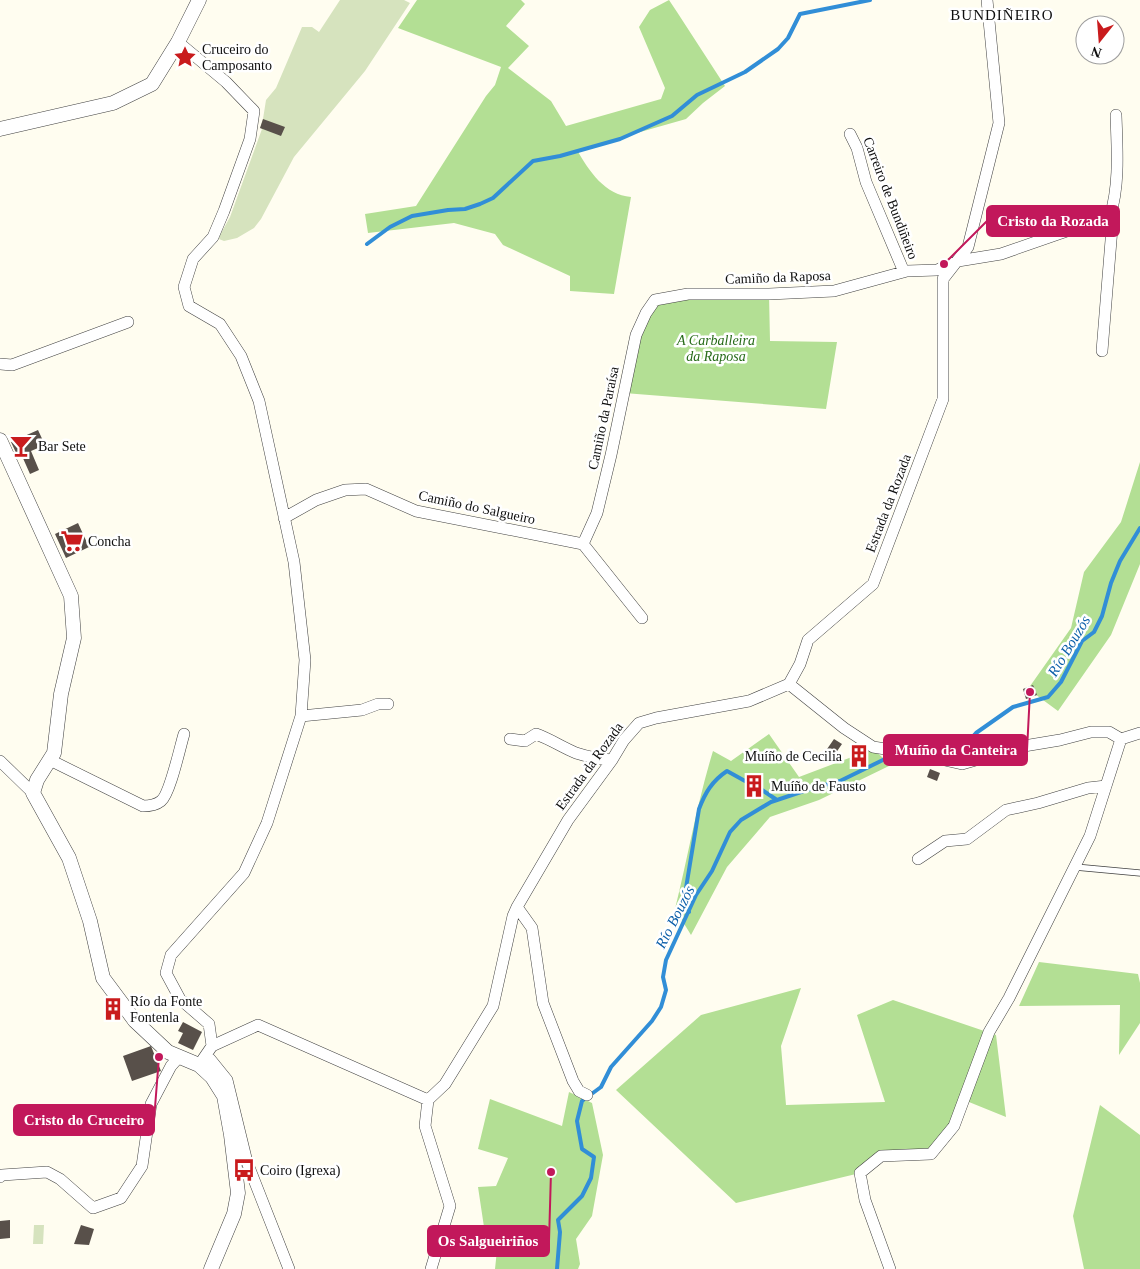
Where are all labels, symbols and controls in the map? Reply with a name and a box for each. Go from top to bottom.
district label: BUNDIÑEIRO [950,7,1054,23]
north arrow [1075,15,1125,65]
place label: Cruceiro do Camposanto [202,42,272,73]
text: N [1089,43,1103,61]
place icon: Cruceiro do Camposanto [172,44,198,70]
street label: Carreiro de Bundiñeiro [860,135,921,261]
callout: Cristo da Rozada [987,206,1119,236]
text: Cristo da Rozada [997,213,1109,229]
street label: Camiño da Raposa [725,268,832,287]
park label: A Carballeira da Raposa [676,333,755,364]
street label: Camiño da Paraísa [585,364,622,471]
bar icon: Bar Sete [8,433,34,459]
place label: Bar Sete [38,439,86,454]
street label: Estrada da Rozada [863,451,914,555]
street label: Camiño do Salgueiro [417,488,537,527]
supermarket icon: Concha [59,528,85,554]
place label: Concha [88,534,132,549]
water label: Río Bouzós [1044,613,1093,680]
street label: Estrada da Rozada [553,719,627,813]
callout: Muíño da Canteira [884,735,1027,765]
text: Muíño da Canteira [895,742,1018,758]
building icon: Muíño de Cecilia [846,743,872,769]
place label: Muíño de Cecilia [745,749,843,764]
building icon: Muíño de Fausto [741,773,767,799]
place label: Muíño de Fausto [771,779,866,794]
water label: Río Bouzós [652,883,698,952]
place label: Río da Fonte Fontenla [130,994,202,1025]
building icon: Río da Fonte Fontenla [100,996,126,1022]
callout: Cristo do Cruceiro [14,1105,154,1135]
text: Cristo do Cruceiro [24,1112,144,1128]
bus stop icon: Coiro (Igrexa) [231,1157,257,1183]
place label: Coiro (Igrexa) [260,1163,341,1179]
callout: Os Salgueiriños [428,1226,549,1256]
text: Os Salgueiriños [438,1233,538,1249]

